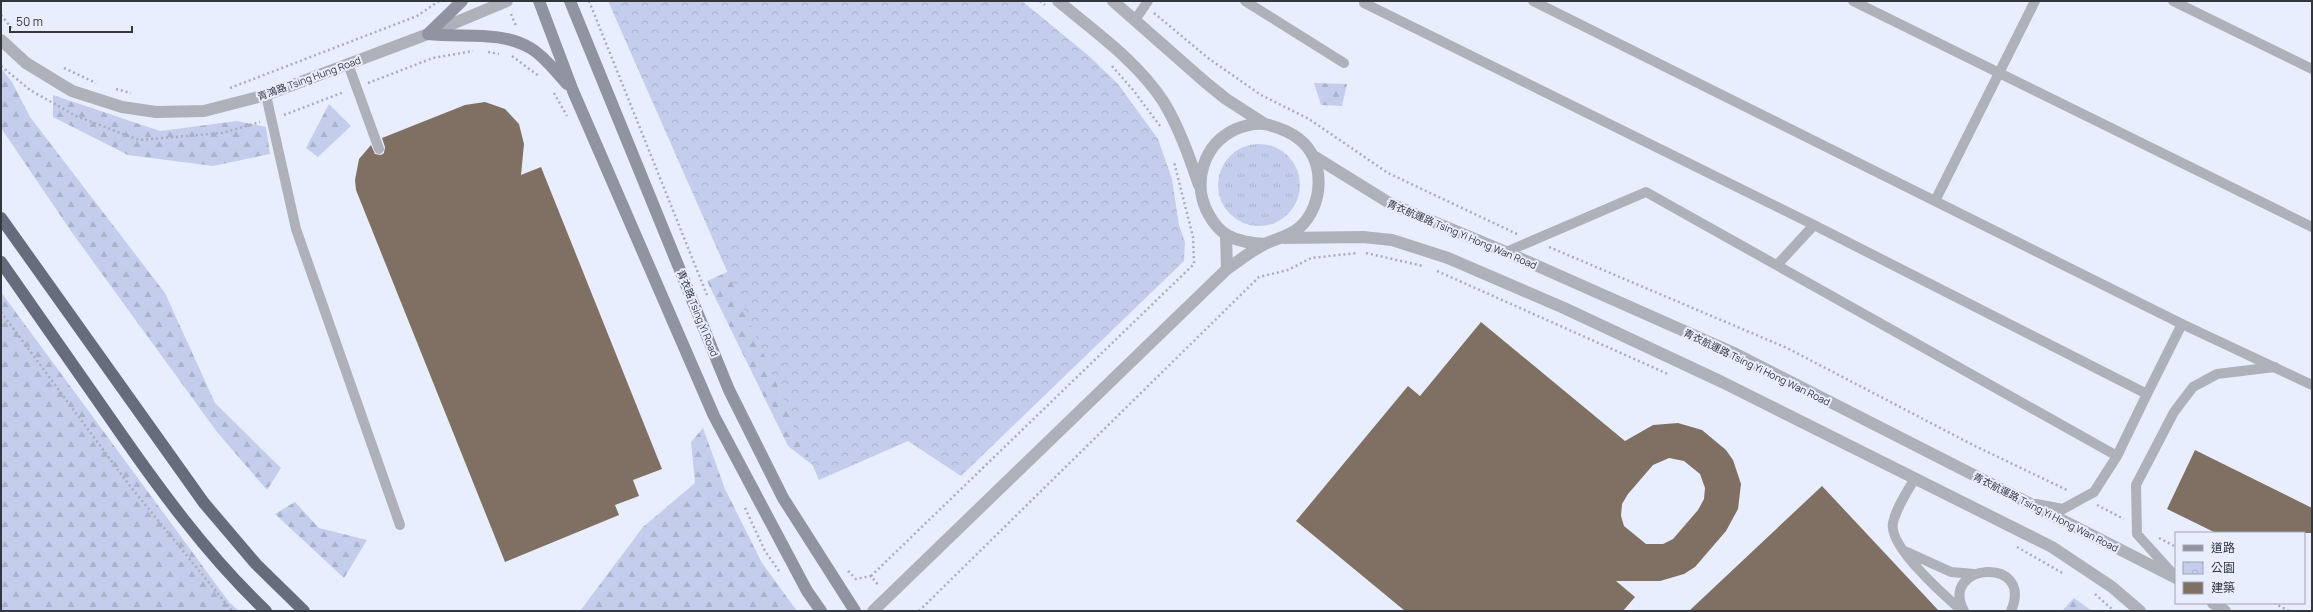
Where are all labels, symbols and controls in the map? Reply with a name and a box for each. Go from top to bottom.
scale bar [10,8,132,34]
text: 50 m [16,13,43,30]
street label: 青鴻路 Tsing Hung Road [255,53,363,103]
street label: 青衣航運路 Tsing Yi Hong Wan Road [1385,196,1539,272]
street label: 青衣路 Tsing Yi Road [674,268,722,359]
street label: 青衣航運路 Tsing Yi Hong Wan Road [1681,325,1833,409]
street label: 青衣航運路 Tsing Yi Hong Wan Road [1971,469,2121,555]
legend [2175,532,2305,604]
text: 道路 [2211,539,2235,556]
text: 公園 [2211,559,2235,576]
text: 建築 [2211,579,2235,596]

